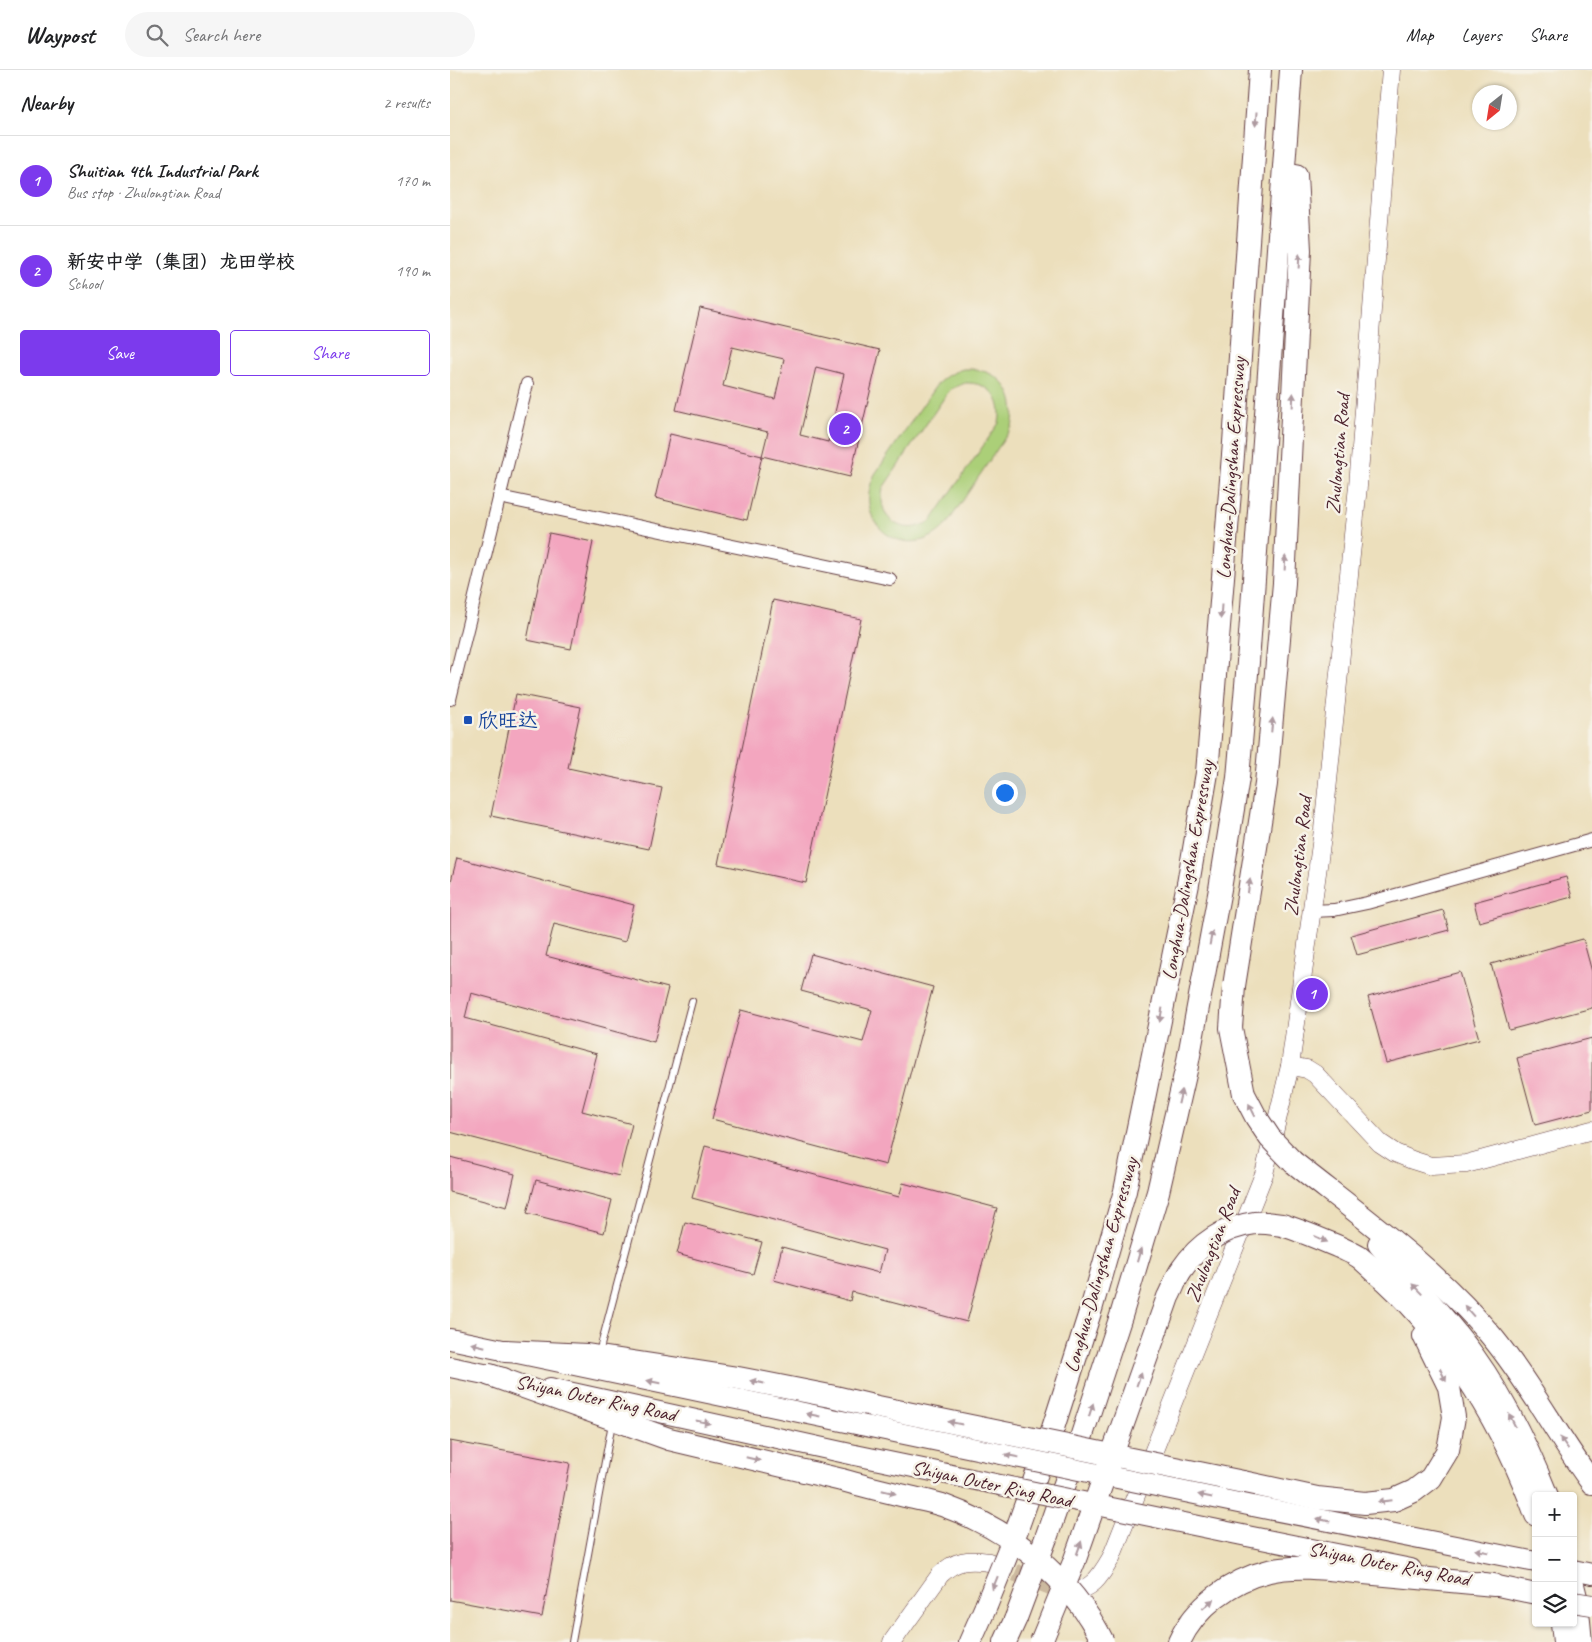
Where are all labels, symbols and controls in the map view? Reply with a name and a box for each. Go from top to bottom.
search box [125,12,475,57]
text: Waypost [25,20,95,50]
icon: search [143,21,171,49]
text: Search here [183,23,260,47]
text: Map [1406,24,1434,46]
text: Layers [1462,24,1501,46]
text: Share [1529,24,1567,46]
north arrow [1472,85,1517,130]
text: Nearby [20,90,73,116]
text: 2 results [383,93,430,113]
one-way arrow [1252,111,1260,127]
text: Shuitian 4th Industrial Park [67,159,258,183]
text: 1 [32,171,40,191]
text: 170 m [396,171,430,191]
text: Bus stop · Zhulongtian Road [67,183,220,203]
text: 新安中学（集团）龙田学校 [67,250,295,274]
one-way arrow [1296,253,1304,269]
text: 2 [32,261,40,281]
text: 190 m [396,261,430,281]
text: School [67,274,101,294]
button: Save [20,330,220,376]
button: Share [230,330,430,376]
street label: Longhua-Dalingshan Expressway [1211,354,1251,580]
street label: Zhulongtian Road [1320,390,1356,515]
one-way arrow [1289,392,1297,408]
pin: 2 [829,410,861,448]
one-way arrow [1281,554,1289,570]
one-way arrow [1216,604,1224,620]
place label: 欣旺达 [478,708,538,733]
marker: 欣旺达 [462,714,474,726]
one-way arrow [1268,716,1276,732]
street label: Longhua-Dalingshan Expressway [1156,756,1220,982]
your location [992,780,1018,806]
street label: Zhulongtian Road [1278,792,1318,917]
one-way arrow [1246,877,1254,893]
one-way arrow [1207,930,1215,946]
pin: 1 [1296,975,1328,1013]
one-way arrow [1157,1007,1165,1022]
one-way arrow [1176,1090,1184,1105]
one-way arrow [1248,1103,1256,1117]
street label: Longhua-Dalingshan Expressway [1058,1153,1144,1375]
street label: Zhulongtian Road [1180,1181,1247,1306]
one-way arrow [1314,1235,1328,1243]
one-way arrow [1136,1247,1144,1262]
one-way arrow [1411,1283,1423,1295]
one-way arrow [1463,1306,1475,1318]
one-way arrow [471,1341,486,1349]
one-way arrow [1439,1368,1447,1382]
street label: Shiyan Outer Ring Road [514,1369,682,1428]
one-way arrow [1136,1371,1143,1386]
one-way arrow [646,1378,662,1386]
one-way arrow [749,1378,765,1386]
one-way arrow [1087,1402,1095,1417]
one-way arrow [805,1411,821,1419]
one-way arrow [1508,1412,1516,1427]
one-way arrow [695,1418,710,1426]
one-way arrow [948,1419,963,1427]
one-way arrow [1559,1436,1569,1449]
one-way arrow [1003,1452,1019,1460]
one-way arrow [746,1455,761,1463]
street label: Shiyan Outer Ring Road [910,1455,1078,1514]
one-way arrow [882,1488,897,1496]
one-way arrow [1198,1492,1213,1500]
map controls [1532,1492,1577,1627]
button: + [1532,1492,1577,1537]
one-way arrow [1377,1497,1393,1505]
one-way arrow [1314,1515,1330,1523]
street label: Shiyan Outer Ring Road [1306,1536,1475,1592]
button: − [1532,1537,1577,1582]
one-way arrow [1075,1540,1083,1555]
one-way arrow [1474,1547,1490,1555]
one-way arrow [991,1575,998,1590]
button: layers [1532,1582,1577,1627]
one-way arrow [1201,1598,1214,1609]

